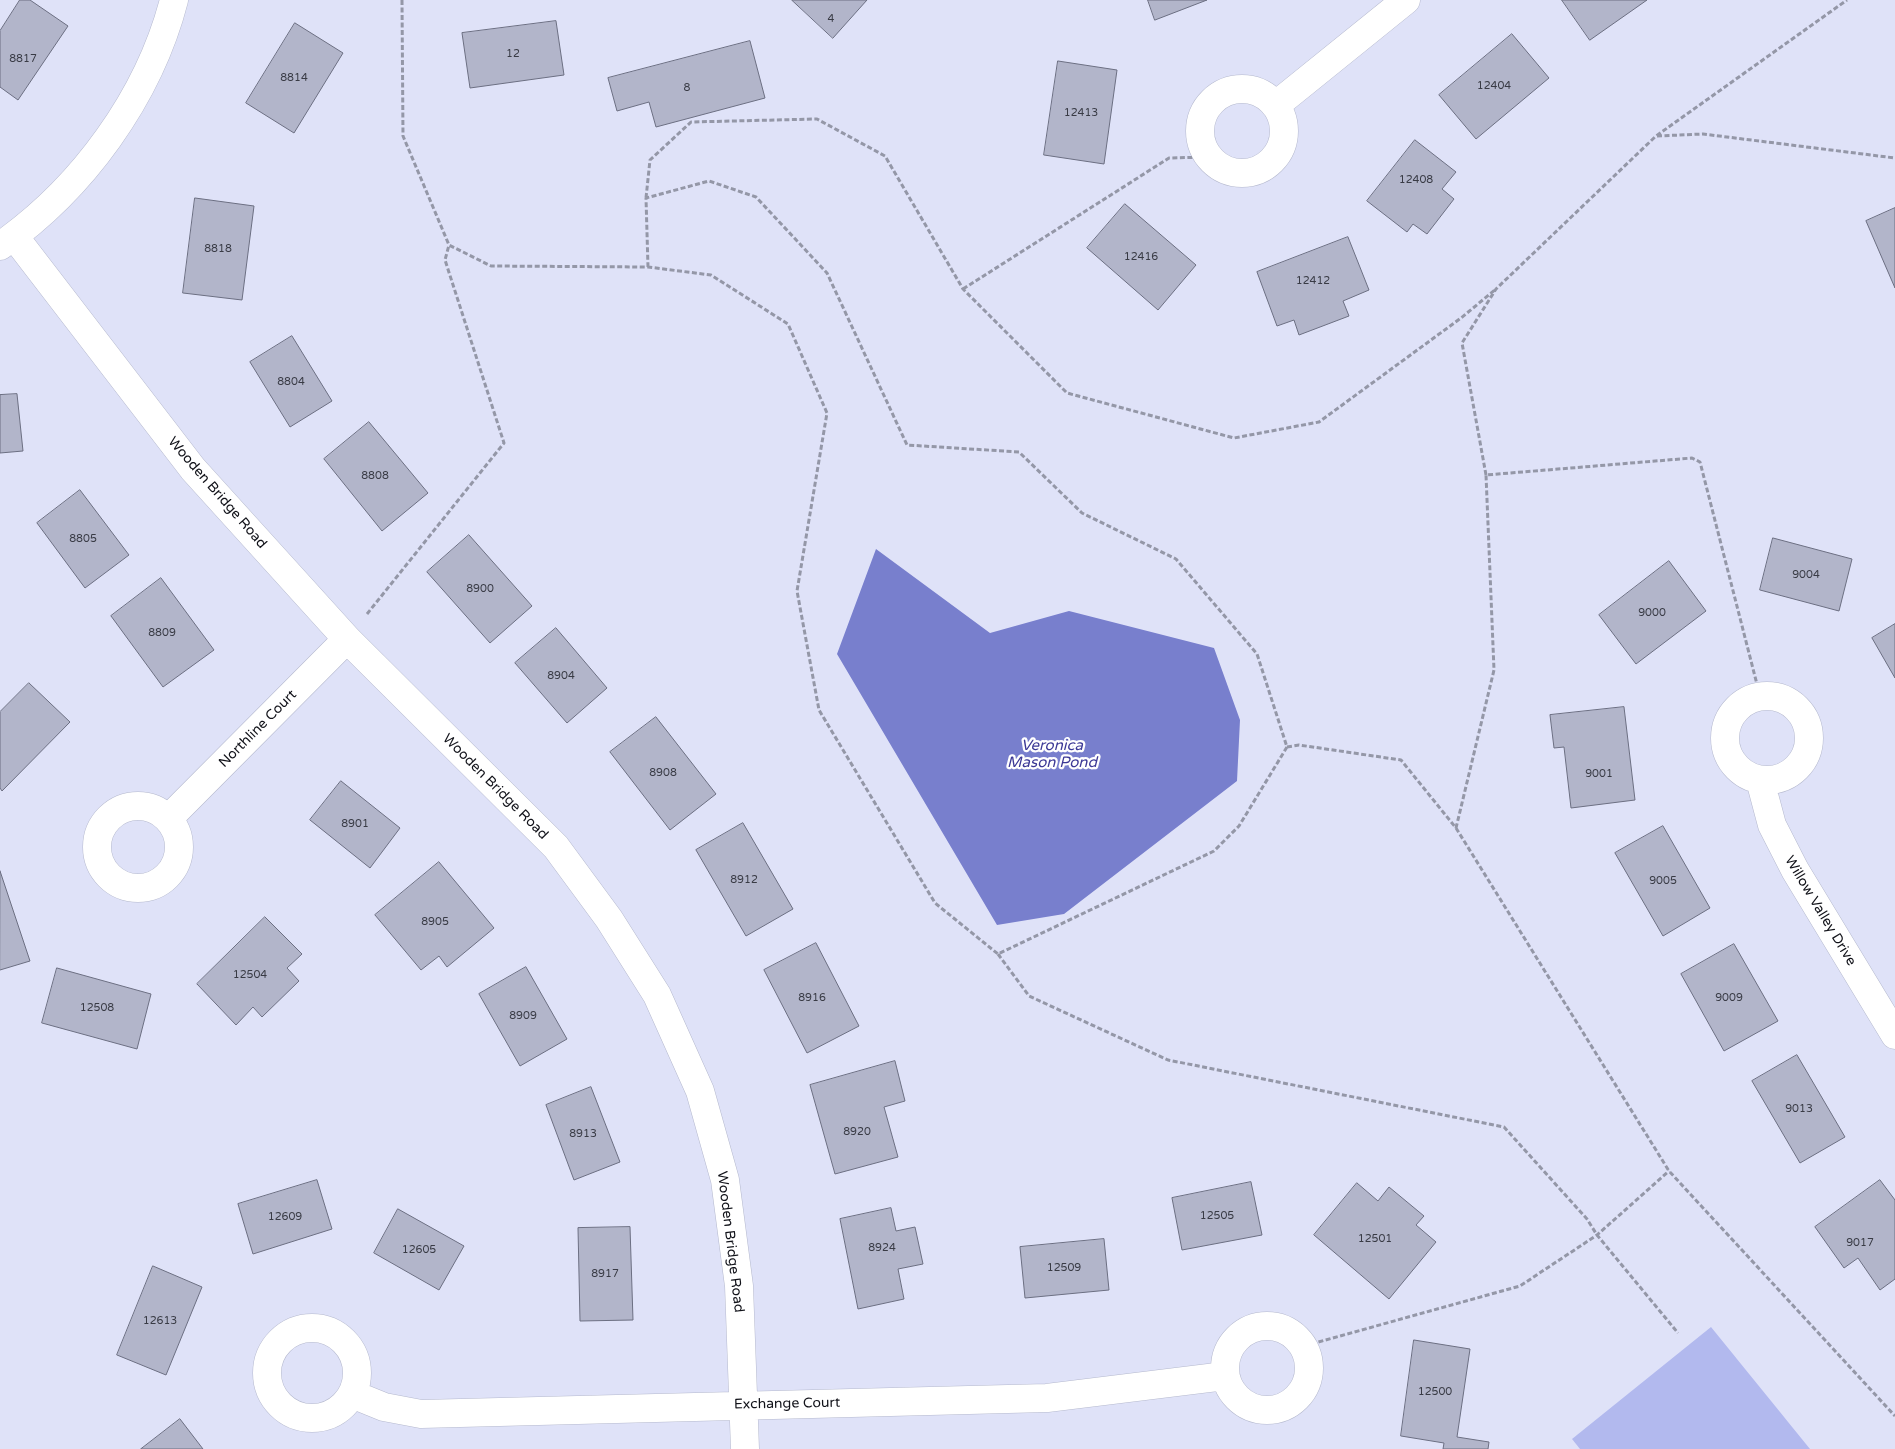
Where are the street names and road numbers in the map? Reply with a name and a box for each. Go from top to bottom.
street label: Wooden Bridge Road [164,434,270,552]
street label: Northline Court [216,687,300,771]
street label: Wooden Bridge Road [439,731,551,843]
street label: Willow Valley Drive [1781,853,1859,969]
street label: Wooden Bridge Road [713,1170,747,1314]
street label: Exchange Court [734,1395,840,1413]

